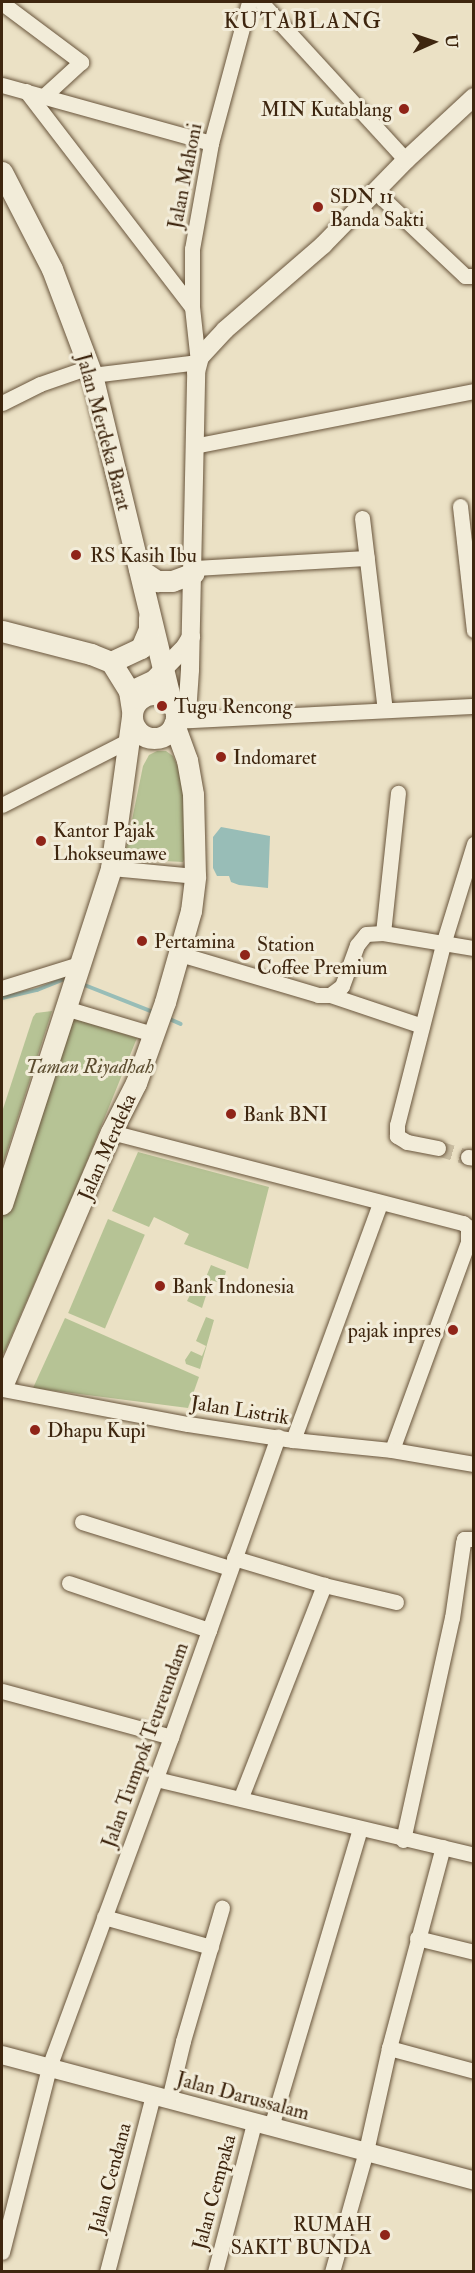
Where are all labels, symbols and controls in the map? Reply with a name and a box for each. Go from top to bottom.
district label: KUTABLANG [223,9,383,35]
north arrow [403,12,463,72]
text: U [441,34,461,48]
place label: MIN Kutablang [261,97,392,121]
marker: MIN Kutablang [397,102,411,116]
street label: Jalan Mahoni [163,121,207,231]
place label: SDN 11 Banda Sakti [330,184,424,231]
marker: SDN 11 Banda Sakti [311,200,325,214]
street label: Jalan Merdeka Barat [71,351,137,513]
place label: RS Kasih Ibu [90,543,197,567]
marker: RS Kasih Ibu [67,546,85,564]
place label: Tugu Rencong [174,694,292,718]
marker: Tugu Rencong [155,699,169,713]
place label: Indomaret [233,745,317,769]
marker: Indomaret [214,750,228,764]
place label: Kantor Pajak Lhokseumawe [53,818,167,865]
marker: Kantor Pajak Lhokseumawe [34,834,48,848]
place label: Pertamina [154,929,235,953]
place label: Station Coffee Premium [257,932,388,979]
marker: Pertamina [135,934,149,948]
marker: Station Coffee Premium [238,948,252,962]
park label: Taman Riyadhah [26,1054,154,1078]
street label: Jalan Merdeka [73,1090,141,1204]
place label: Bank BNI [243,1102,328,1126]
marker: Bank BNI [224,1107,238,1121]
place label: Bank Indonesia [172,1274,294,1298]
marker: Bank Indonesia [153,1279,167,1293]
place label: pajak inpres [348,1318,441,1342]
marker: pajak inpres [446,1323,460,1337]
street label: Jalan Listrik [189,1390,291,1430]
place label: Dhapu Kupi [47,1418,146,1442]
marker: Dhapu Kupi [28,1423,42,1437]
street label: Jalan Tumpok Teureundam [97,1639,193,1851]
street label: Jalan Darussalam [174,2067,312,2125]
street label: Jalan Cendana [84,2120,136,2236]
street label: Jalan Cempaka [187,2132,241,2252]
place label: RUMAH SAKIT BUNDA [231,2212,372,2259]
marker: RUMAH SAKIT BUNDA [376,2226,394,2244]

